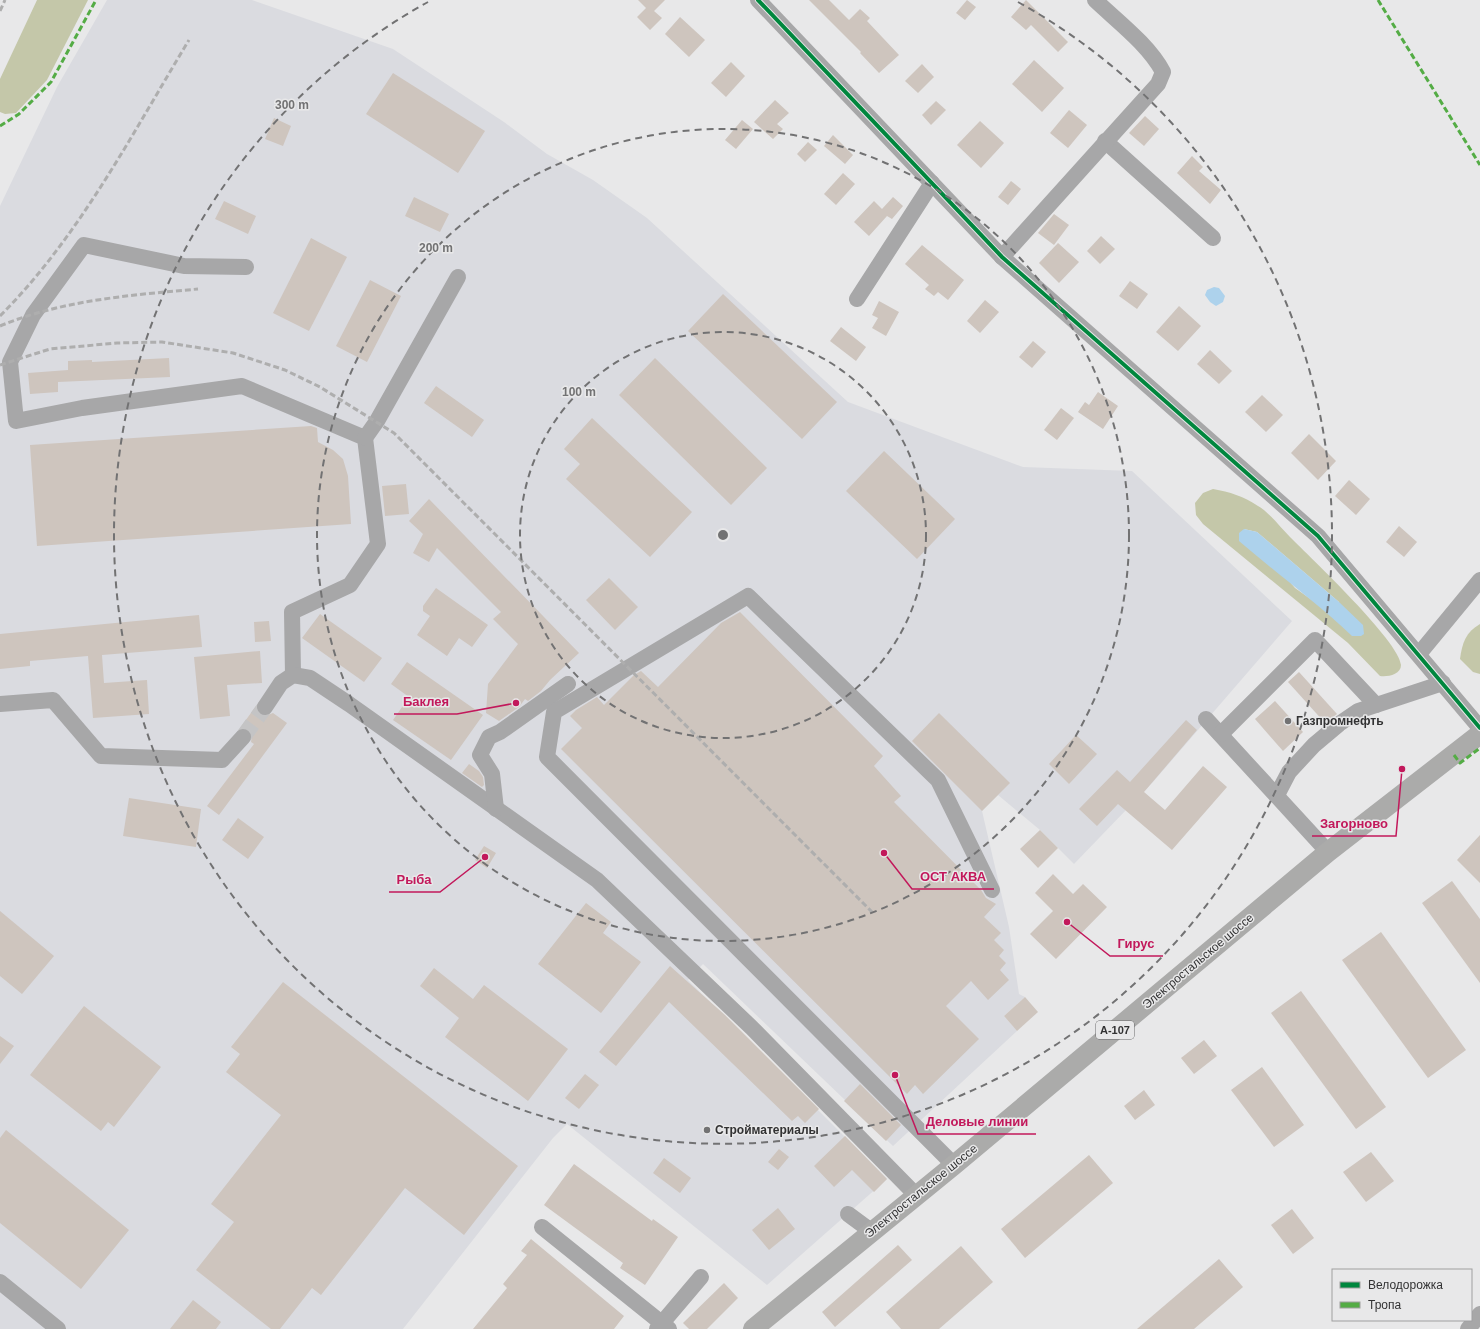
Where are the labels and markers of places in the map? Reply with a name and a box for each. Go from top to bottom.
centre of rings [716,528,730,542]
callout: Баклея [394,689,457,714]
place label: Газпромнефть [1296,714,1384,728]
marker: Газпромнефть [1283,716,1293,726]
callout: Загорново [1312,811,1396,836]
callout: ОСТ АКВА [912,864,994,889]
callout: Рыба [389,867,440,892]
callout: Гирус [1110,931,1163,956]
callout: Деловые линии [918,1109,1036,1134]
place label: Стройматериалы [715,1123,819,1137]
marker: Стройматериалы [702,1125,712,1135]

